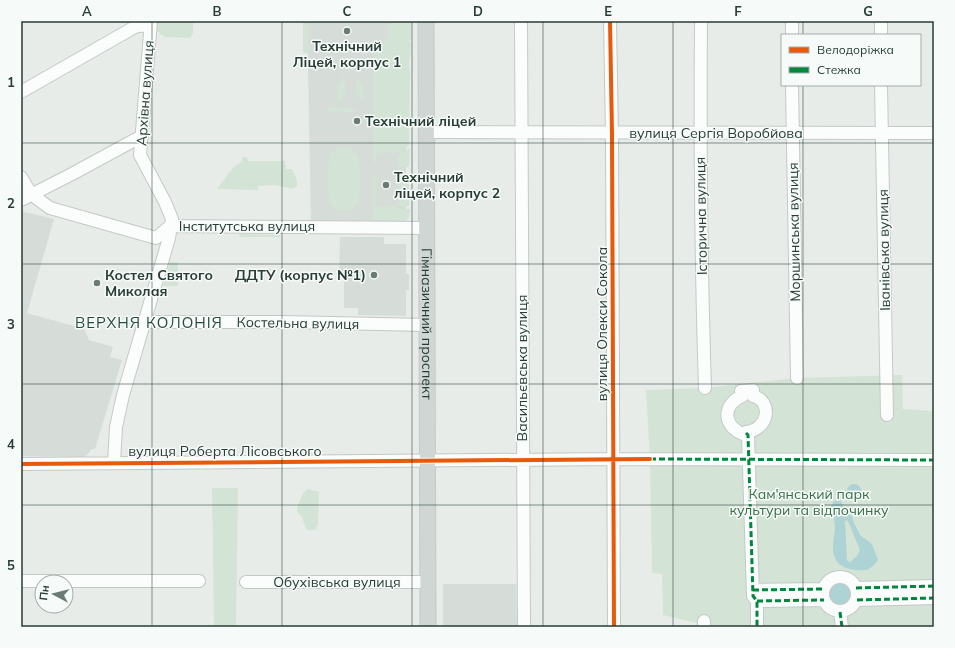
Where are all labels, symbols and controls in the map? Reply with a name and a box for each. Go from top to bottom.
text: A [82,3,92,19]
text: B [213,3,222,19]
text: C [343,3,352,19]
text: D [473,3,483,19]
text: E [604,3,612,19]
text: F [734,3,742,19]
text: G [863,3,873,19]
marker: Технічний Ліцей, корпус 1 [342,26,352,36]
legend [781,34,921,86]
place label: Технічний Ліцей, корпус 1 [293,37,401,71]
street label: Архівна вулиця [132,40,158,146]
text: Велодоріжка [817,42,894,57]
text: Стежка [817,62,861,77]
text: 1 [7,74,15,90]
place label: Технічний ліцей [365,112,476,130]
marker: Технічний ліцей [352,116,362,126]
street label: вулиця Сергія Воробйова [629,124,803,142]
street label: Історична вулиця [691,157,711,275]
street label: Моршинська вулиця [784,162,804,302]
place label: Технічний ліцей, корпус 2 [394,168,500,202]
marker: Технічний ліцей, корпус 2 [381,180,391,190]
street label: Іванівська вулиця [874,189,894,311]
text: 2 [7,195,15,211]
street label: Інститутська вулиця [179,217,315,235]
street label: вулиця Олекси Сокола [593,247,611,401]
street label: Гімназичний проспект [418,248,436,401]
place label: Костел Святого Миколая [105,266,213,300]
place label: ДДТУ (корпус №1) [235,266,366,284]
marker: ДДТУ (корпус №1) [369,270,379,280]
marker: Костел Святого Миколая [92,278,102,288]
street label: Васильєвська вулиця [513,295,531,441]
district label: ВЕРХНЯ КОЛОНІЯ [75,313,223,332]
street label: Костельна вулиця [237,313,359,333]
text: 3 [7,316,15,332]
text: 4 [7,436,15,452]
street label: вулиця Роберта Лісовського [128,442,322,460]
park label: Кам'янський парк культури та відпочинку [729,485,889,519]
text: 5 [7,557,15,573]
street label: Обухівська вулиця [273,573,401,591]
north arrow [34,574,74,614]
text: Пн [36,584,52,601]

